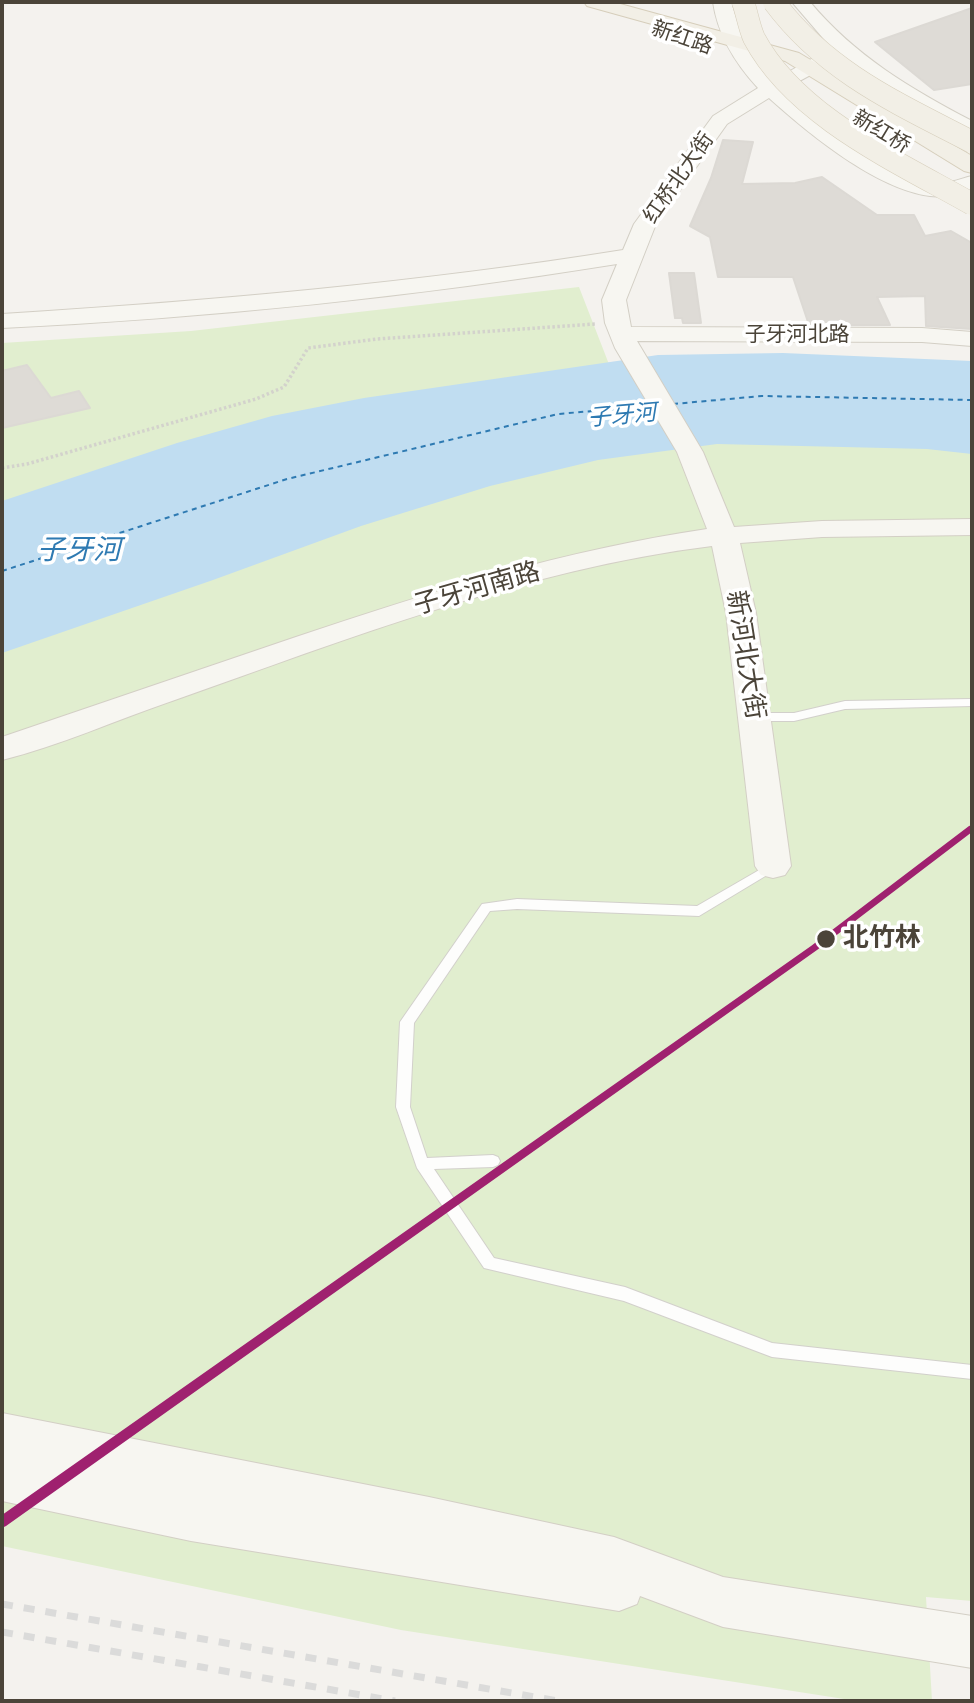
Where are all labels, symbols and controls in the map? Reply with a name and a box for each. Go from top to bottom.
street label: 新红路 [648,16,716,60]
street label: 新红桥 [848,105,914,159]
street label: 红桥北大街 [639,128,719,228]
street label: 子牙河北路 [745,322,849,348]
water label: 子牙河 [586,399,658,433]
water label: 子牙河 [37,534,121,568]
street label: 子牙河南路 [410,556,544,622]
street label: 新河北大街 [719,588,771,722]
place label: 北竹林 [843,923,921,955]
marker: 北竹林 [815,928,837,950]

